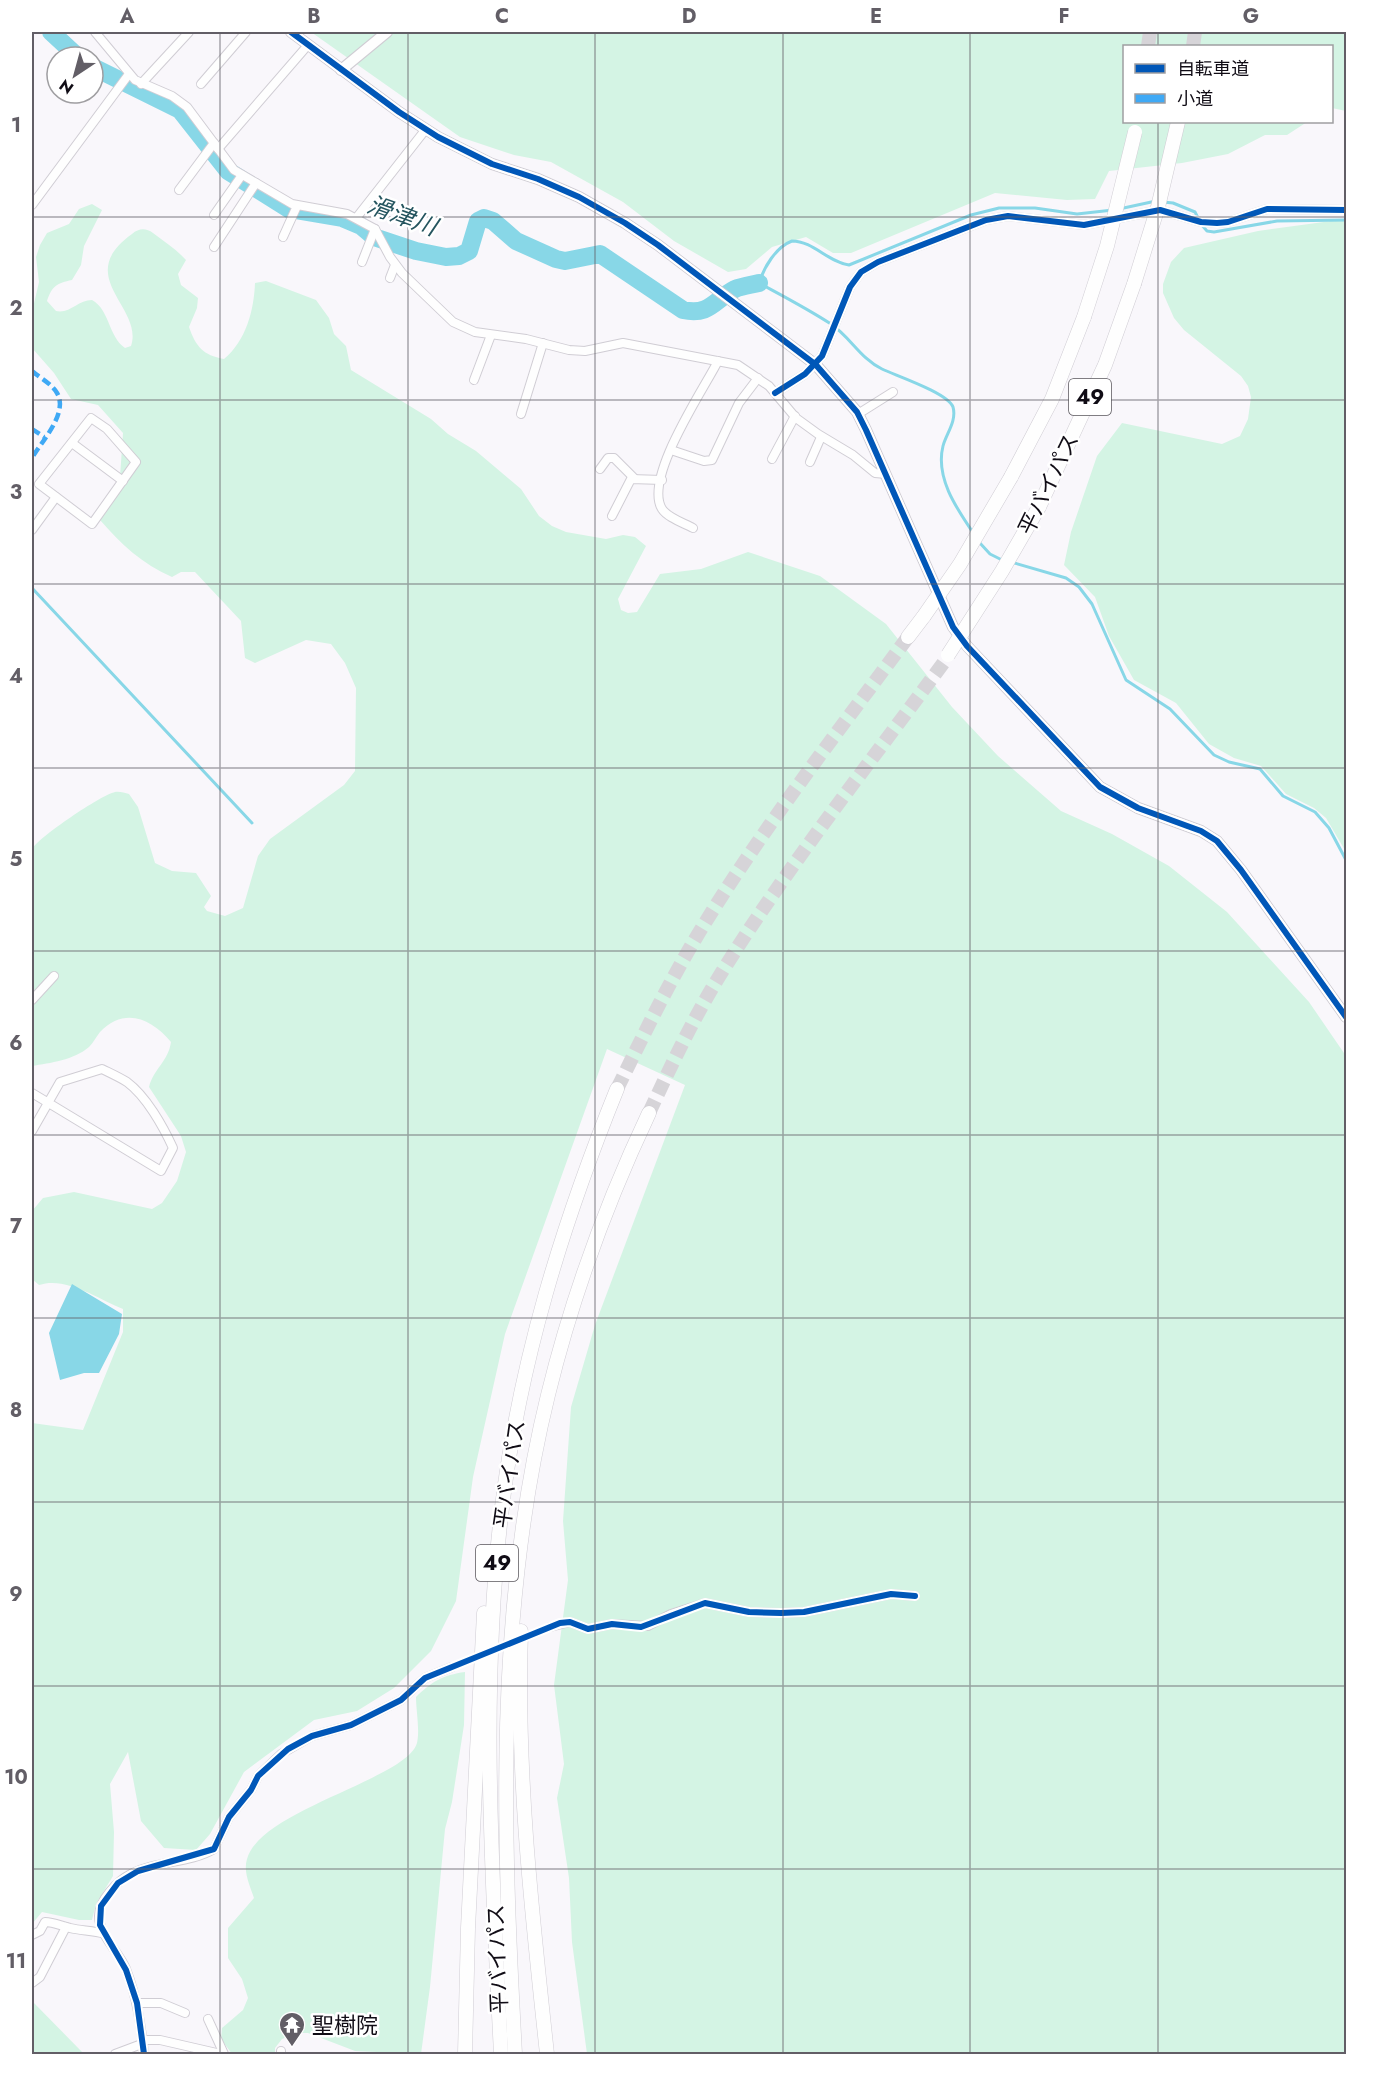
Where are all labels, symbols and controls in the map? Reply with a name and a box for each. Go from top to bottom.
text: A [119,2,135,31]
text: B [307,2,321,31]
text: C [495,2,509,31]
text: D [682,2,696,31]
text: E [870,2,882,31]
text: F [1058,2,1070,31]
text: G [1243,2,1259,31]
north arrow [45,45,105,105]
legend [1123,45,1333,123]
text: 自転車道 [1177,56,1249,82]
text: N [55,74,78,100]
text: 小道 [1177,86,1213,112]
text: 1 [11,111,21,140]
water label: 滑津川 [362,187,445,245]
text: 2 [9,294,23,323]
road number: 49 [1069,379,1111,415]
street label: 平バイパス [1010,428,1086,540]
text: 3 [10,478,22,507]
text: 4 [9,662,23,691]
text: 5 [10,845,23,874]
text: 6 [9,1029,23,1058]
text: 7 [10,1212,23,1241]
text: 8 [10,1396,22,1425]
street label: 平バイパス [486,1418,532,1530]
road number: 49 [476,1545,518,1581]
text: 9 [9,1580,23,1609]
text: 10 [4,1763,28,1792]
street label: 平バイパス [479,1904,515,2014]
text: 11 [6,1947,26,1976]
place label: 聖樹院 [312,2009,378,2041]
temple icon: 聖樹院 [277,2010,307,2048]

